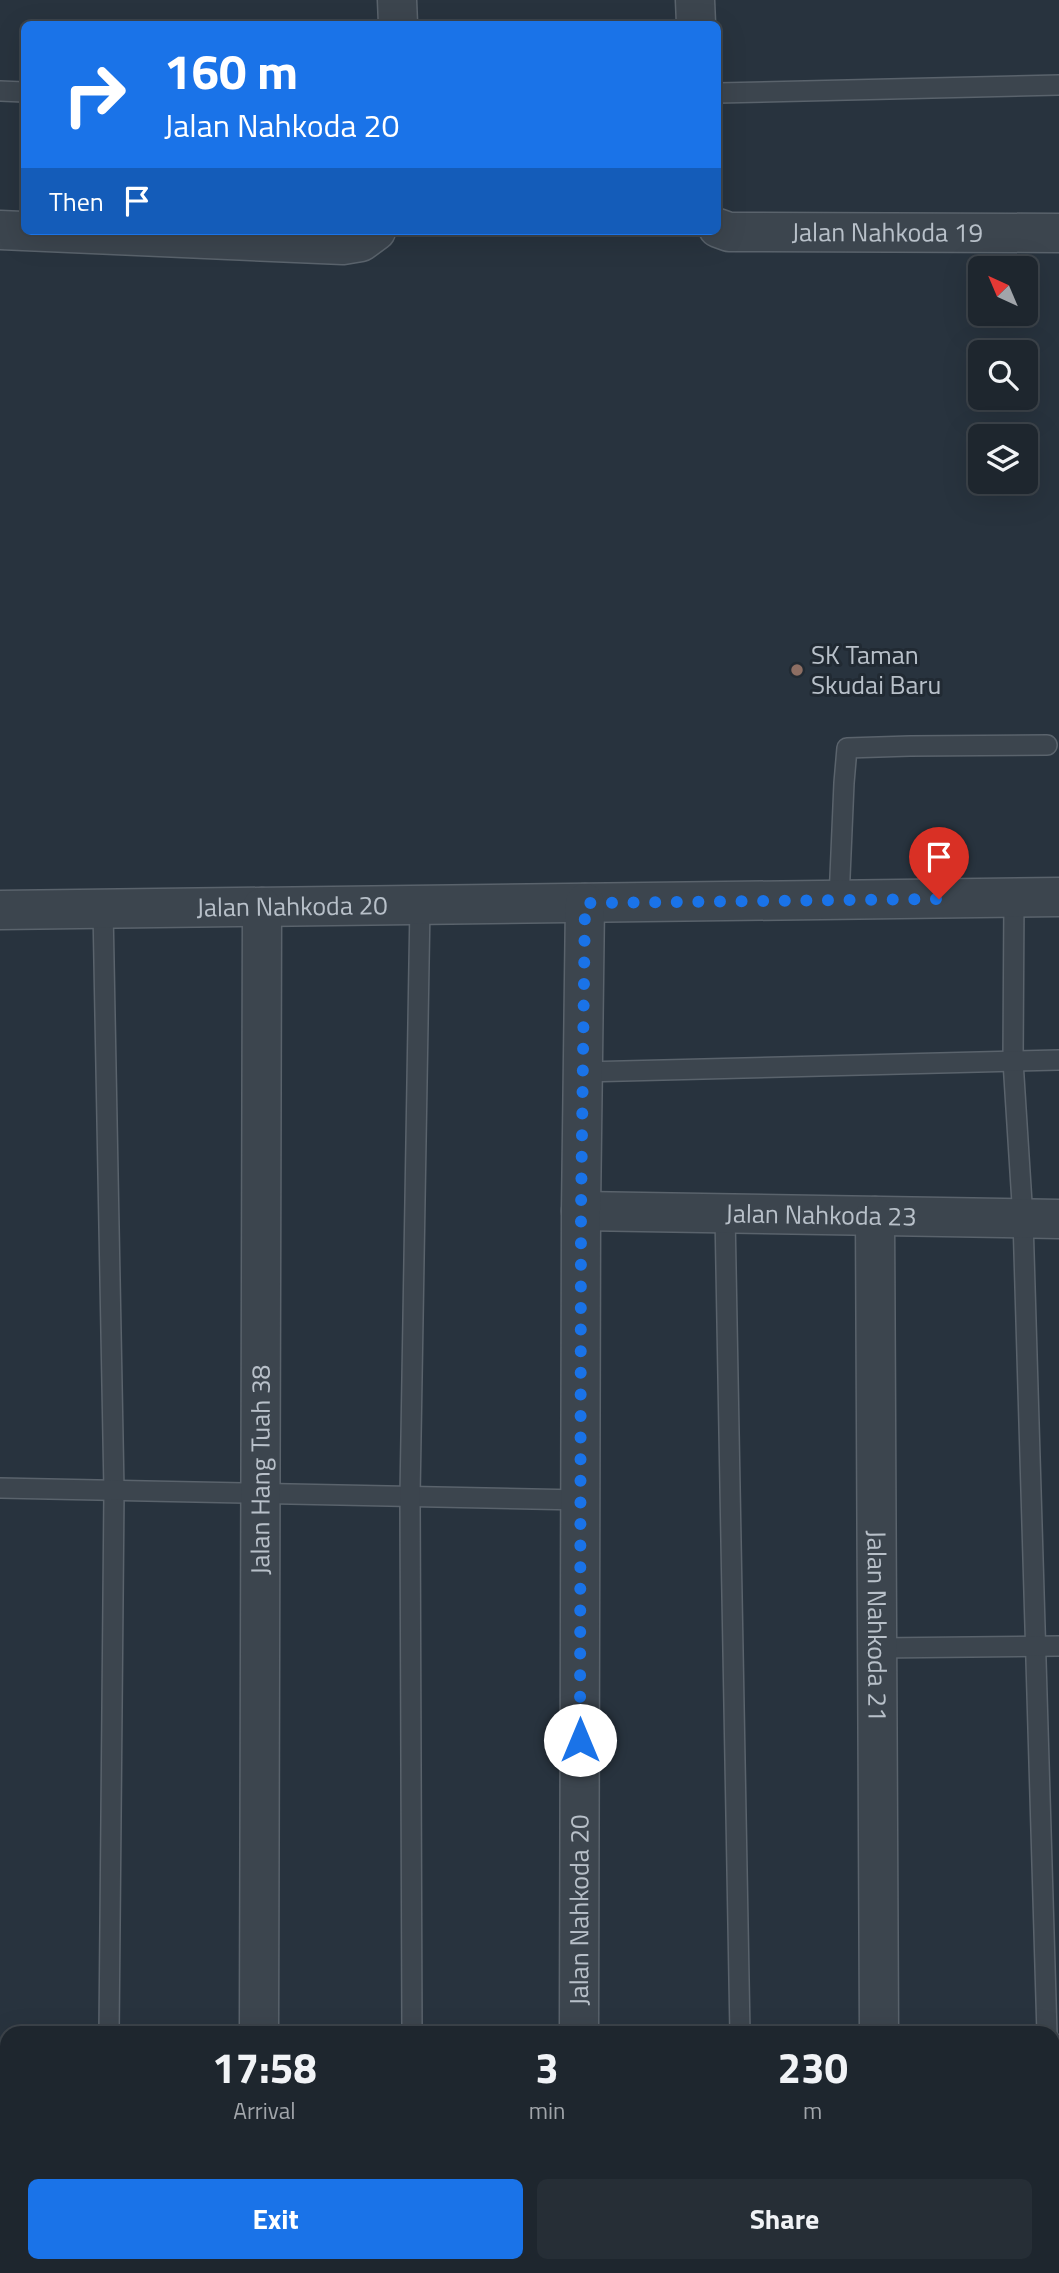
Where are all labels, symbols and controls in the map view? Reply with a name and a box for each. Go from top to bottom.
text: 160 m [164,33,298,108]
icon: right [49,49,140,140]
text: Jalan Nahkoda 20 [164,101,399,149]
text: Then [49,182,104,221]
icon: arrive [118,182,156,220]
street label: Jalan Nahkoda 19 [792,212,983,252]
north arrow [968,256,1038,326]
map controls [968,256,1038,494]
button: search [968,340,1038,410]
button: layers [968,424,1038,494]
place label: SK Taman Skudai Baru [811,635,941,704]
marker: SK Taman Skudai Baru [789,662,805,678]
pin [909,827,969,899]
icon: arrive [920,838,958,876]
street label: Jalan Nahkoda 20 [196,885,388,927]
street label: Jalan Nahkoda 23 [725,1193,917,1236]
street label: Jalan Hang Tuah 38 [240,1365,280,1575]
street label: Jalan Nahkoda 21 [858,1530,897,1722]
position arrow [543,1703,617,1777]
street label: Jalan Nahkoda 20 [559,1814,599,2006]
text: 17:58 [212,2035,317,2099]
text: 3 [535,2035,559,2099]
text: 230 [777,2035,848,2099]
text: Arrival [233,2093,296,2128]
text: min [529,2093,565,2128]
text: m [803,2093,822,2128]
button: Exit [28,2179,523,2259]
button: Share [537,2179,1032,2259]

